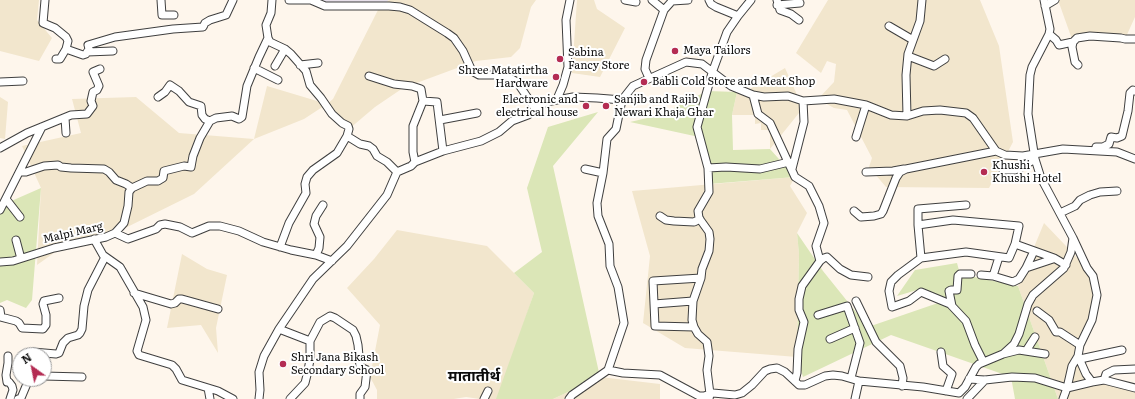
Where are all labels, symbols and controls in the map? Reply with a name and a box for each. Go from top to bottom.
place label: Maya Tailors [683,44,750,58]
place label: Sabina Fancy Store [568,46,629,72]
marker: Maya Tailors [670,46,680,56]
marker: Sabina Fancy Store [555,54,565,64]
place label: Shree Matatirtha Hardware [458,64,548,90]
marker: Shree Matatirtha Hardware [551,72,561,82]
place label: Babli Cold Store and Meat Shop [652,75,815,89]
marker: Babli Cold Store and Meat Shop [639,77,649,87]
place label: Electronic and electrical house [496,93,578,119]
place label: Sanjib and Rajib Newari Khaja Ghar [614,93,714,119]
marker: Electronic and electrical house [581,101,591,111]
marker: Sanjib and Rajib Newari Khaja Ghar [601,101,611,111]
place label: Khushi Khushi Hotel [992,159,1061,185]
marker: Khushi Khushi Hotel [979,167,989,177]
street label: Malpi Marg [42,220,104,246]
north arrow [12,347,52,387]
text: N [18,349,34,367]
place label: Shri Jana Bikash Secondary School [291,351,384,377]
marker: Shri Jana Bikash Secondary School [278,359,288,369]
district label: मातातीर्थ [448,368,500,386]

